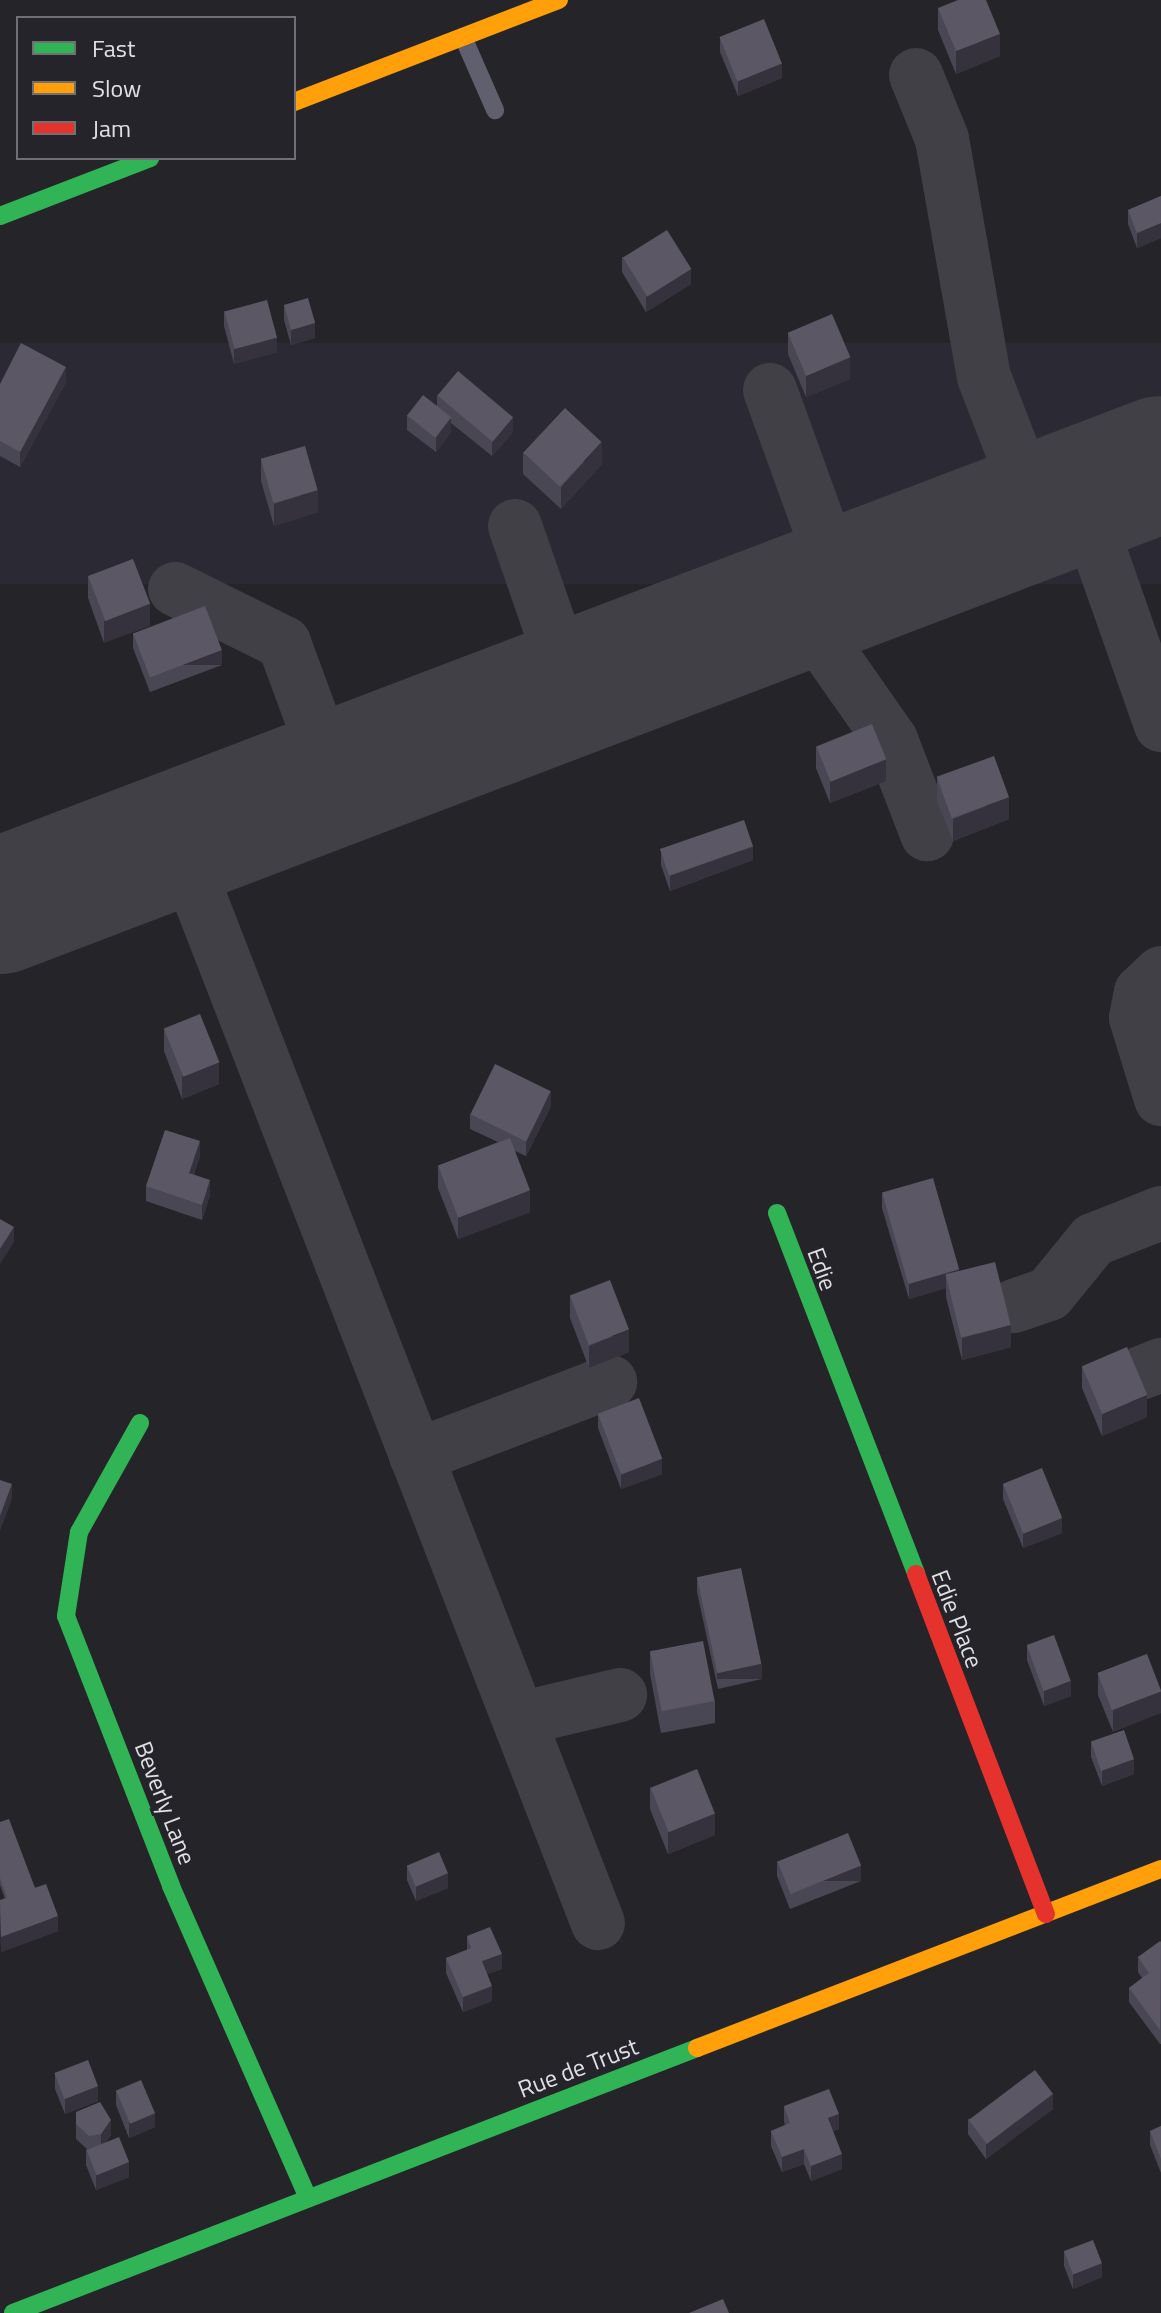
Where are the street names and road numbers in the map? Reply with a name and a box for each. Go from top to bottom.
street label: Edie [801,1244,843,1294]
street label: Edie Place [925,1566,989,1672]
street label: Beverly Lane [128,1737,202,1869]
street label: Rue de Trust [514,2032,642,2104]

